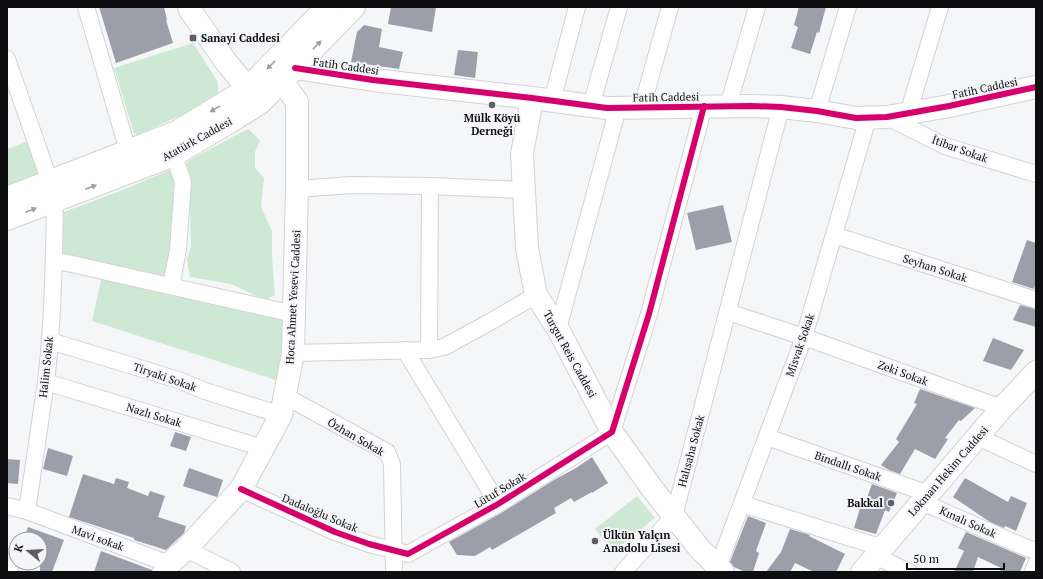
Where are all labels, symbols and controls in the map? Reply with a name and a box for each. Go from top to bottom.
place label: Sanayi Caddesi [201,31,280,45]
marker: Sanayi Caddesi [188,33,198,43]
one-way arrow [312,40,322,50]
street label: Fatih Caddesi [312,54,380,78]
one-way arrow [266,60,276,70]
street label: Fatih Caddesi [951,74,1019,102]
street label: Fatih Caddesi [633,89,699,105]
marker: Mülk Köyü Derneği [487,100,497,110]
one-way arrow [209,105,221,112]
place label: Mülk Köyü Derneği [464,111,520,138]
street label: Atatürk Caddesi [159,114,235,164]
street label: İtibar Sokak [930,132,990,166]
one-way arrow [86,183,98,189]
one-way arrow [25,206,37,212]
street label: Hoca Ahmet Yesevi Caddesi [282,229,304,365]
street label: Seyhan Sokak [901,251,969,285]
street label: Turgut Reis Caddesi [540,308,600,400]
street label: Misvak Sokak [783,311,817,378]
street label: Halim Sokak [36,336,56,398]
street label: Zeki Sokak [876,357,930,389]
street label: Tiryaki Sokak [131,360,199,394]
street label: Nazlı Sokak [125,400,184,430]
street label: Halısaha Sokak [675,413,707,489]
street label: Özhan Sokak [325,415,387,459]
street label: Lokman Hekim Caddesi [905,423,991,519]
street label: Bindallı Sokak [813,448,884,484]
street label: Lütuf Sokak [472,469,529,511]
street label: Dadaloğlu Sokak [280,491,360,535]
place label: Bakkal [847,496,883,510]
marker: Bakkal [886,498,896,508]
street label: Kınalı Sokak [937,503,999,541]
street label: Mavi sokak [70,522,126,554]
place label: Ülkün Yalçın Anadolu Lisesi [603,528,681,555]
north arrow [8,531,48,571]
marker: Ülkün Yalçın Anadolu Lisesi [590,536,600,546]
text: K [11,542,26,554]
scale bar [907,545,1004,571]
text: 50 m [913,551,940,566]

